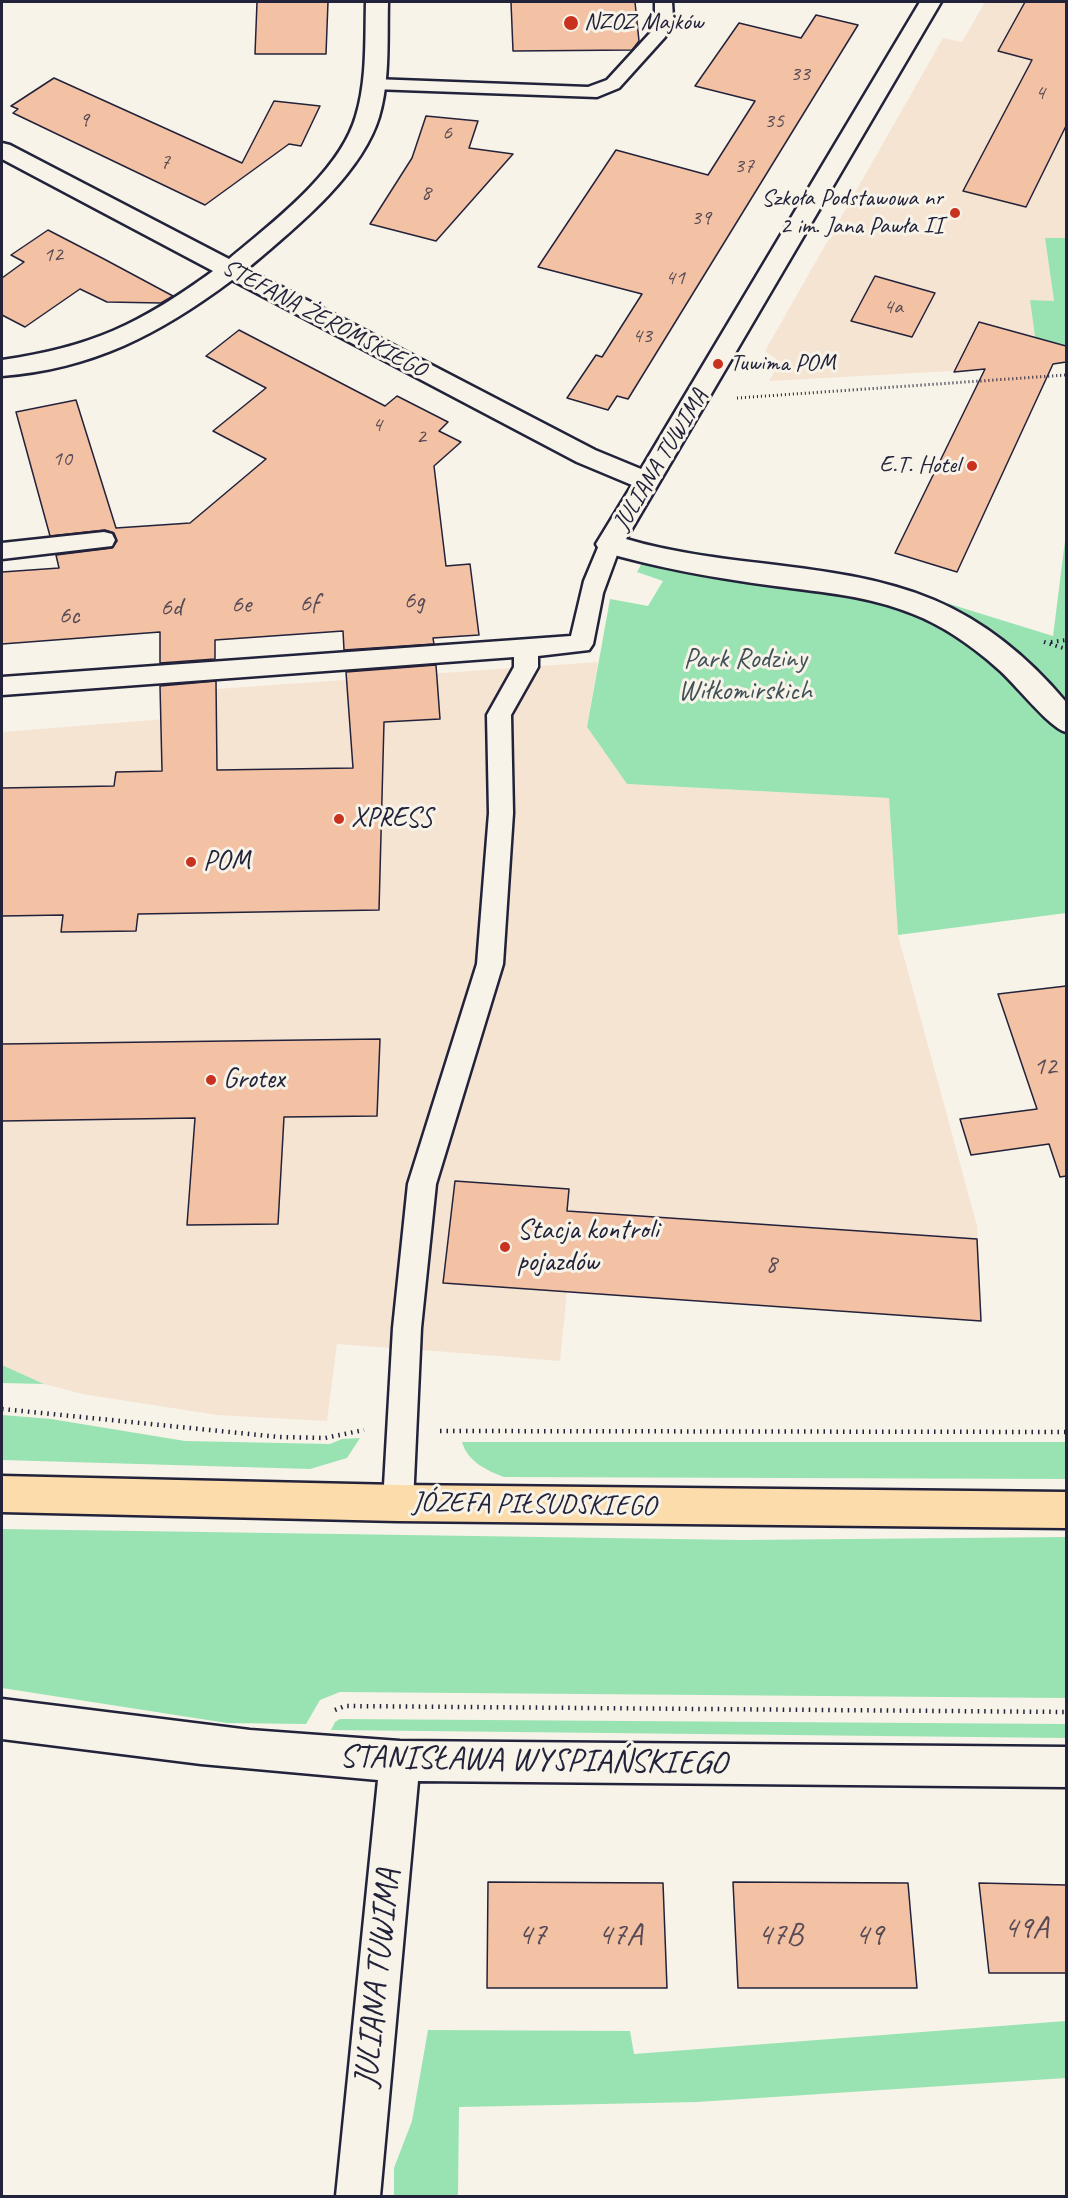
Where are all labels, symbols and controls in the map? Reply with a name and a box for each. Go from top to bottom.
place label: NZOZ Majków [584,9,703,37]
marker: NZOZ Majków [562,14,580,32]
house number: 33 [790,61,810,87]
house number: 4 [1035,80,1045,106]
house number: 9 [79,107,89,133]
house number: 35 [764,108,784,134]
house number: 6 [442,120,452,146]
house number: 7 [160,149,170,175]
house number: 37 [734,153,754,179]
house number: 8 [421,180,431,206]
place label: Szkoła Podstawowa nr 2 im. Jana Pawła II [761,185,943,241]
house number: 39 [691,205,711,231]
marker: Szkoła Podstawowa nr 2 im. Jana Pawła II [948,206,962,220]
house number: 12 [43,242,63,268]
street label: STEFANA ŻEROMSKIEGO [217,253,431,385]
house number: 41 [665,265,685,291]
house number: 4a [883,294,903,320]
house number: 43 [632,323,652,349]
place label: Tuwima POM [730,350,835,378]
marker: Tuwima POM [711,357,725,371]
street label: JULIANA TUWIMA [608,384,714,536]
house number: 4 [372,412,382,438]
house number: 2 [416,424,426,450]
house number: 10 [52,446,72,472]
place label: E.T. Hotel [879,452,960,480]
marker: E.T. Hotel [965,459,979,473]
house number: 6g [404,585,424,617]
house number: 6f [299,588,319,620]
house number: 6e [231,589,251,621]
house number: 6d [160,592,182,624]
house number: 6c [59,600,79,632]
park label: Park Rodziny Wiłkomirskich [678,643,812,709]
place label: XPRESS [351,802,433,836]
marker: XPRESS [332,812,346,826]
place label: POM [203,845,250,879]
marker: POM [184,855,198,869]
house number: 12 [1033,1051,1057,1083]
place label: Grotex [223,1063,285,1097]
marker: Grotex [204,1073,218,1087]
place label: Stacja kontroli pojazdów [517,1214,658,1280]
marker: Stacja kontroli pojazdów [498,1240,512,1254]
house number: 8 [765,1249,777,1281]
street label: JÓZEFA PIŁSUDSKIEGO [412,1486,656,1524]
street label: STANISŁAWA WYSPIAŃSKIEGO [339,1738,727,1784]
street label: JULIANA TUWIMA [347,1867,409,2089]
house number: 49A [1004,1910,1048,1948]
house number: 47 [518,1917,546,1955]
house number: 47A [598,1917,642,1955]
house number: 47B [757,1917,803,1955]
house number: 49 [855,1917,883,1955]

